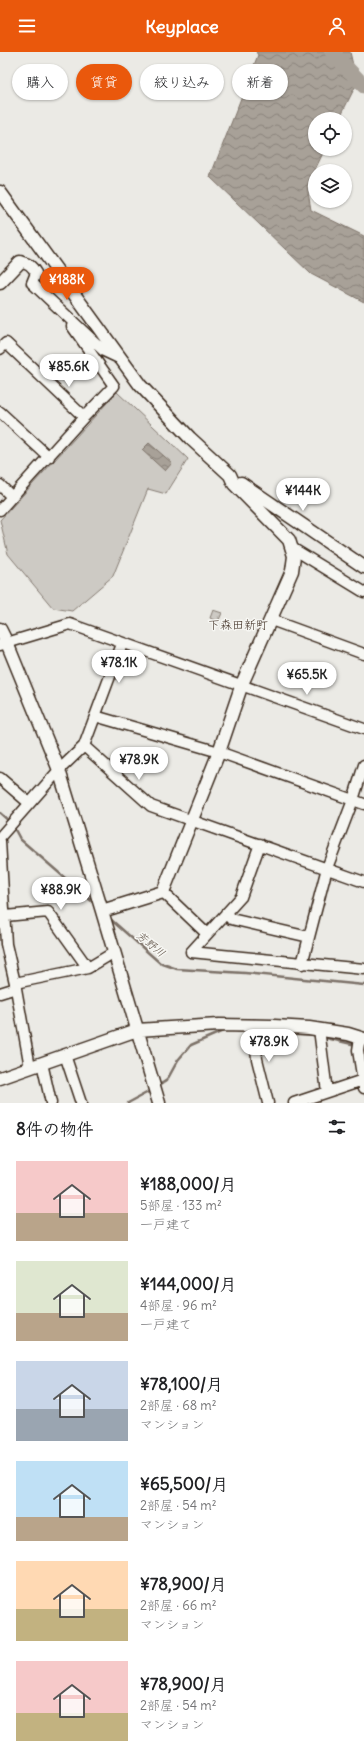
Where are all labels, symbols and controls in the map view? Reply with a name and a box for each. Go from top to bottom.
icon: menu [16,15,38,37]
text: Keyplace [145,15,219,38]
icon: person [326,15,348,37]
chip: 購入 [12,64,68,100]
chip: 賃貸 [76,64,132,100]
chip: 絞り込み [140,64,224,100]
chip: 新着 [232,64,288,100]
map controls [308,112,352,208]
button: locate [308,112,352,156]
button: layers [308,164,352,208]
pin: ¥188K [39,267,95,301]
text: ¥188K [49,271,85,288]
pin: ¥85.6K [36,354,102,388]
text: ¥85.6K [49,358,89,375]
pin: ¥144K [275,478,331,512]
text: ¥144K [285,482,321,499]
district label: 下森田新町 [208,617,268,632]
pin: ¥78.1K [86,650,152,684]
text: ¥78.1K [101,654,137,671]
pin: ¥65.5K [274,662,340,696]
text: ¥65.5K [287,666,327,683]
pin: ¥78.9K [106,747,172,781]
text: ¥78.9K [119,751,159,768]
pin: ¥88.9K [28,877,94,911]
text: ¥88.9K [41,881,81,898]
water label: 芳野川 [134,928,168,960]
pin: ¥78.9K [236,1029,302,1063]
text: ¥78.9K [249,1033,289,1050]
icon: filters [326,1116,348,1138]
text: 8件の物件 [16,1118,94,1140]
text: ¥188,000/月 [140,1173,236,1195]
icon: home [48,1177,96,1225]
text: 5部屋 · 133 m² [140,1197,222,1214]
text: 一戸建て [140,1216,192,1233]
text: ¥144,000/月 [140,1273,236,1295]
icon: home [48,1277,96,1325]
text: 4部屋 · 96 m² [140,1297,217,1314]
text: 一戸建て [140,1316,192,1333]
text: ¥78,100/月 [140,1373,223,1395]
icon: home [48,1377,96,1425]
text: 2部屋 · 68 m² [140,1397,217,1414]
text: マンション [140,1416,204,1433]
text: ¥65,500/月 [140,1473,228,1495]
icon: home [48,1477,96,1525]
text: 2部屋 · 54 m² [140,1497,217,1514]
text: マンション [140,1516,204,1533]
text: ¥78,900/月 [140,1573,227,1595]
icon: home [48,1577,96,1625]
text: 2部屋 · 66 m² [140,1597,217,1614]
text: マンション [140,1616,204,1633]
text: ¥78,900/月 [140,1673,227,1695]
icon: home [48,1677,96,1725]
text: 2部屋 · 54 m² [140,1697,217,1714]
text: マンション [140,1716,204,1733]

